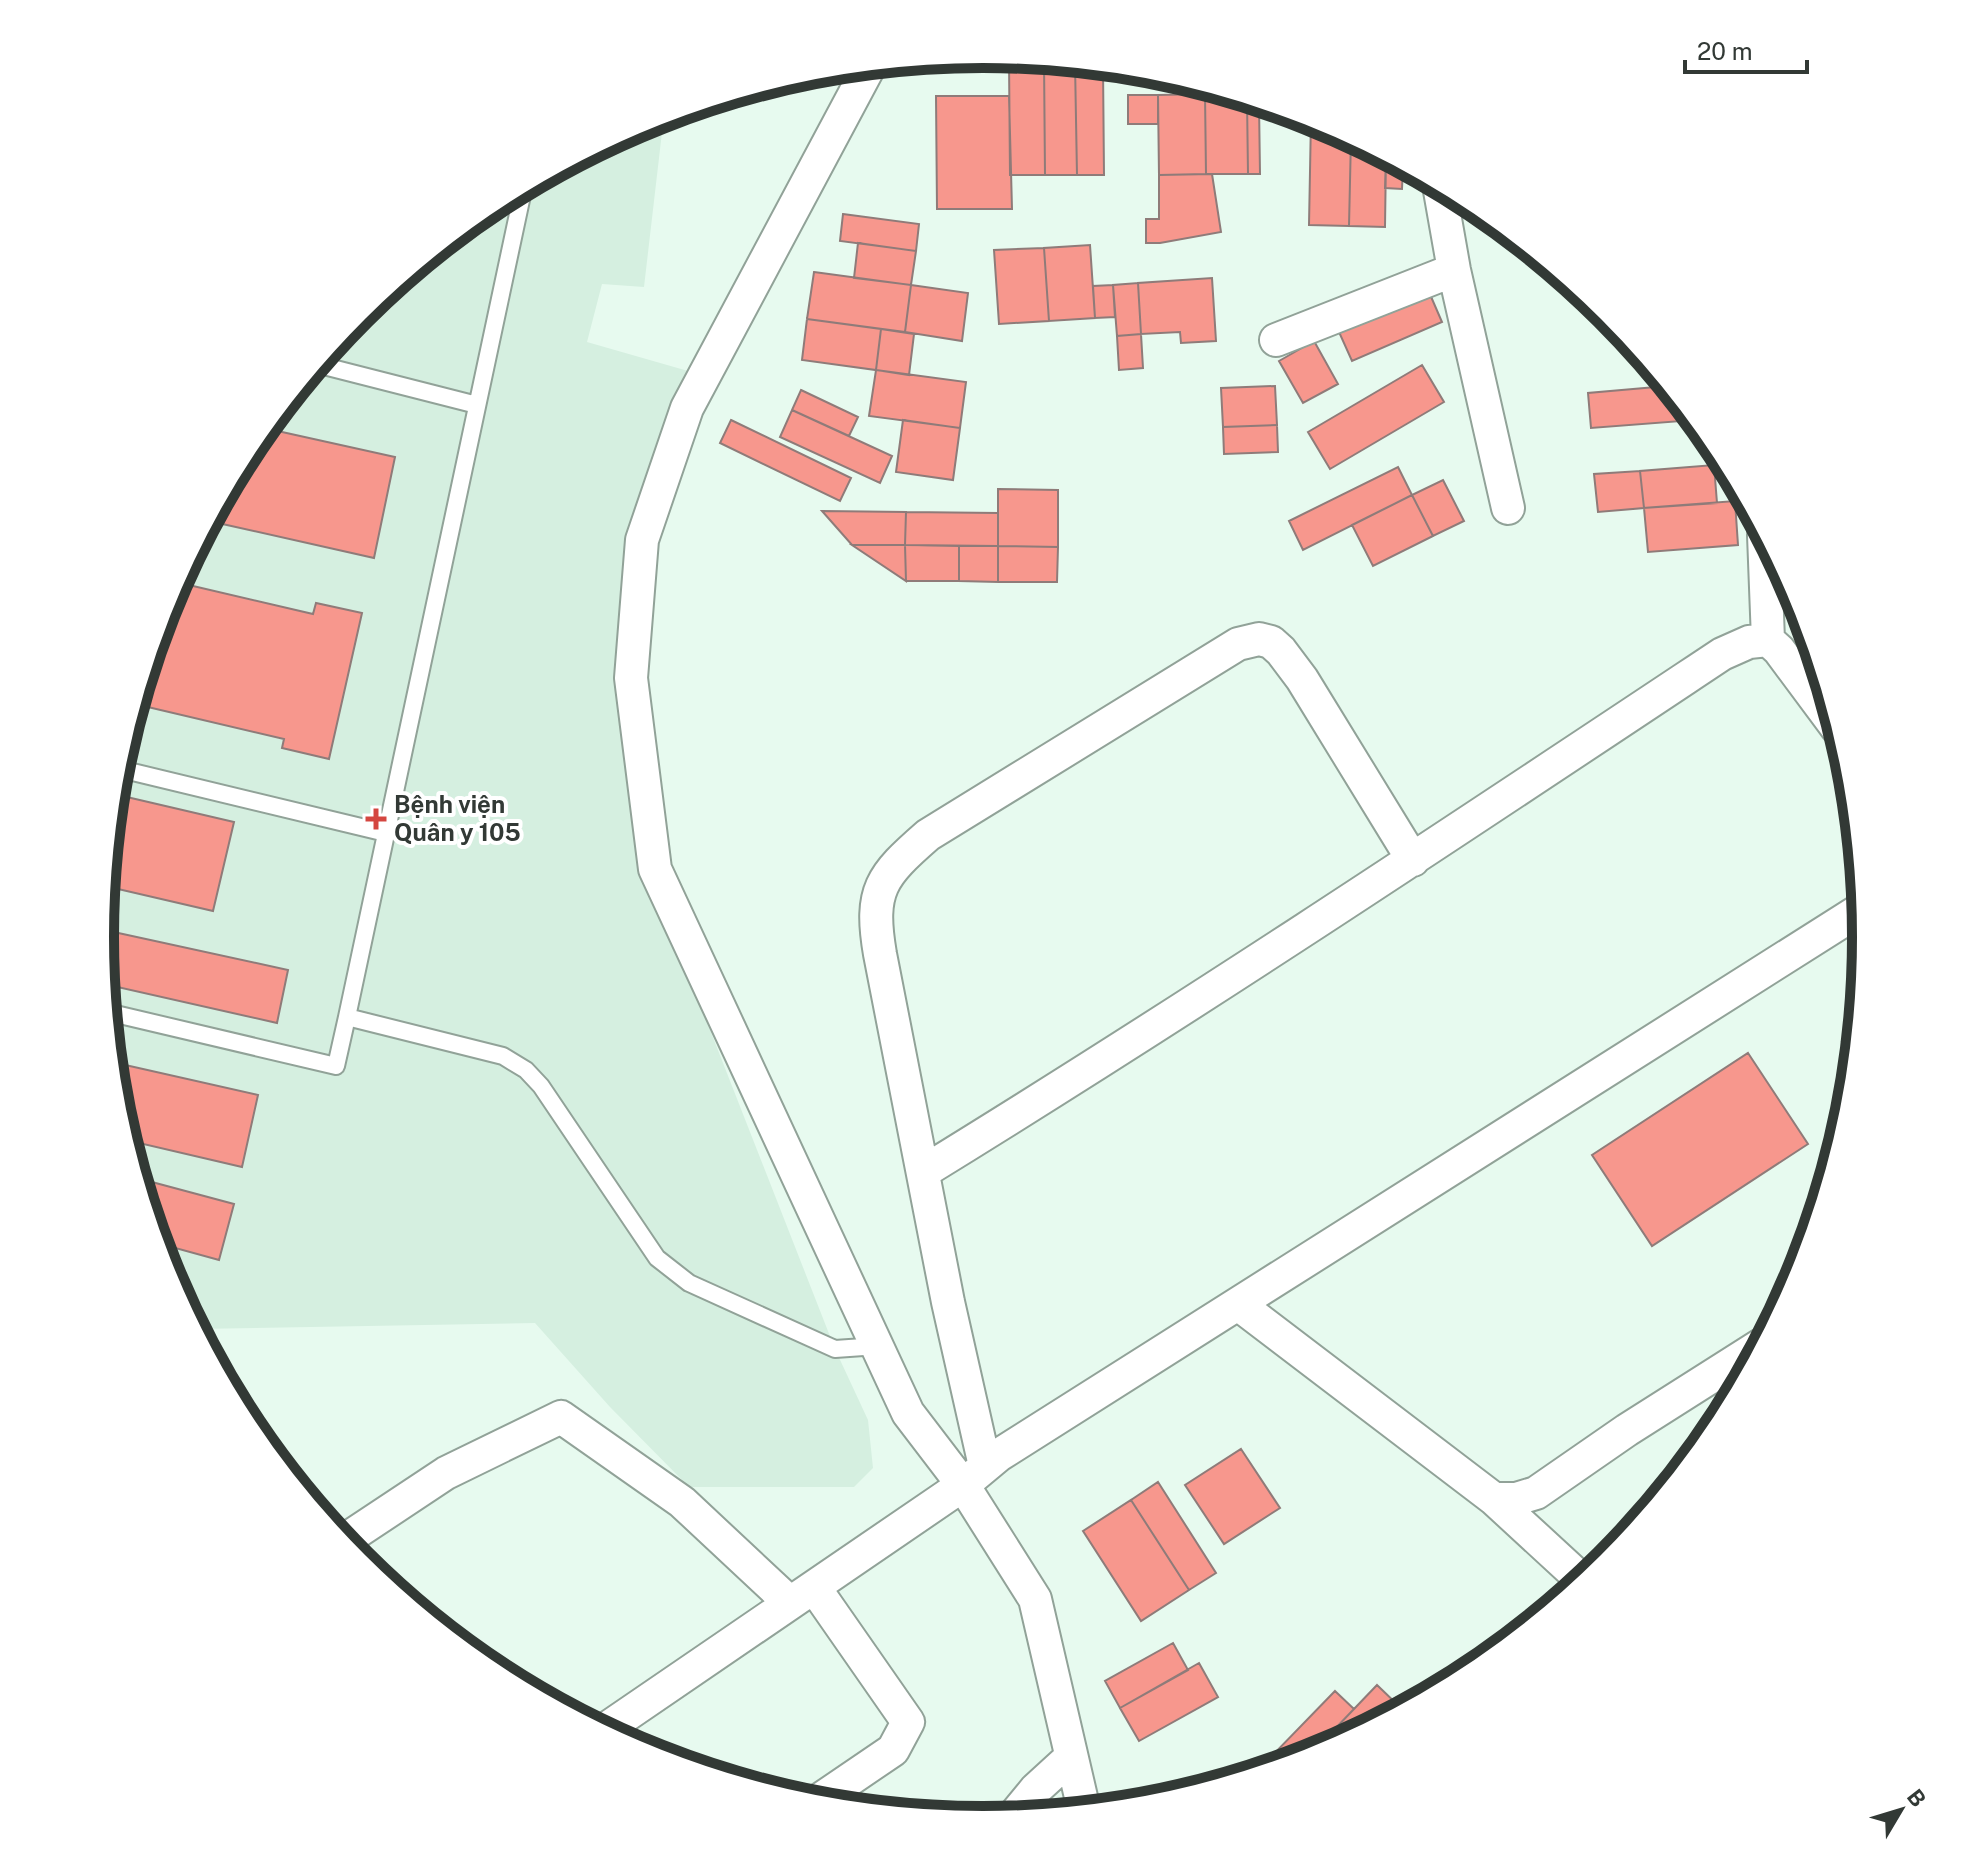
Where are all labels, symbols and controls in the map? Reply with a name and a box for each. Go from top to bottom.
scale bar [1685,24,1807,74]
text: 20 m [1697,37,1753,65]
place label: Bệnh viện Quân y 105 [394,790,521,846]
marker: Bệnh viện Quân y 105 [365,808,387,830]
north arrow [1861,1770,1941,1850]
text: B [1902,1784,1932,1812]

